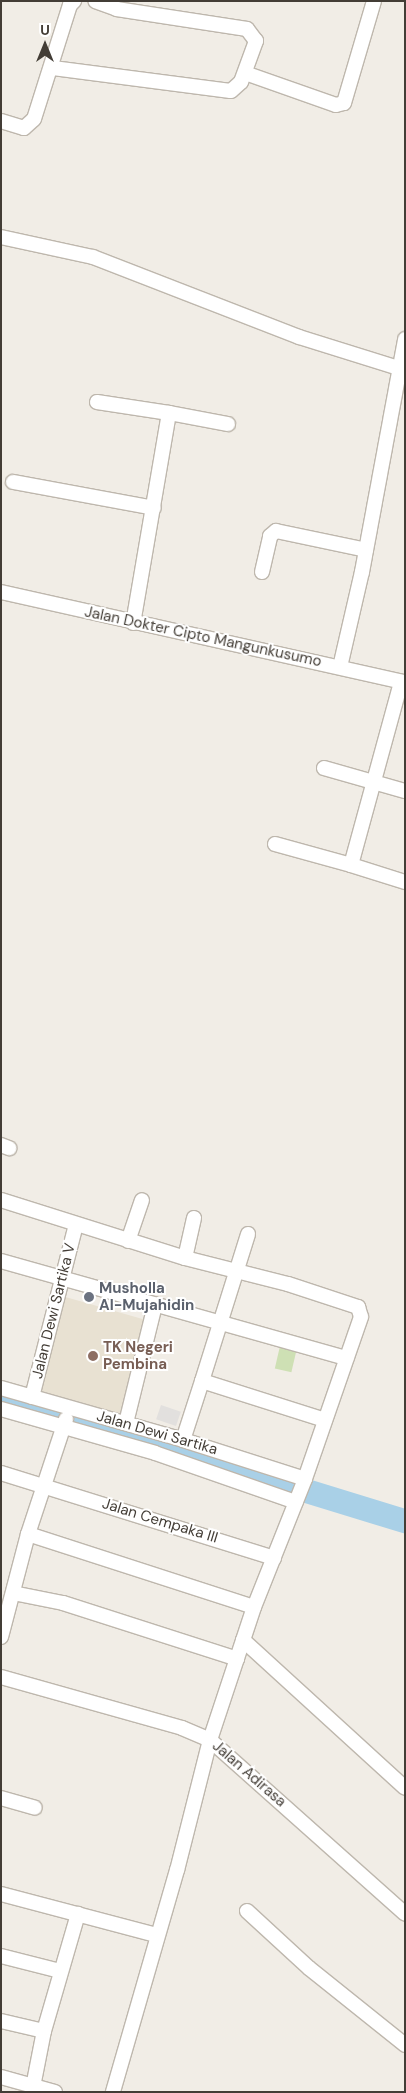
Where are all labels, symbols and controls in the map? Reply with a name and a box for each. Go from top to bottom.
north arrow [20,20,70,70]
text: U [40,21,50,39]
street label: Jalan Dokter Cipto Mangunkusumo [83,603,323,671]
street label: Jalan Dewi Sartika V [28,1241,80,1381]
place label: Musholla Al-Mujahidin [99,1279,194,1314]
marker: Musholla Al-Mujahidin [83,1291,95,1303]
place label: TK Negeri Pembina [103,1338,173,1373]
marker: TK Negeri Pembina [87,1350,99,1362]
street label: Jalan Dewi Sartika [94,1407,220,1459]
street label: Jalan Cempaka III [100,1495,220,1547]
street label: Jalan Adirasa [208,1737,290,1811]

